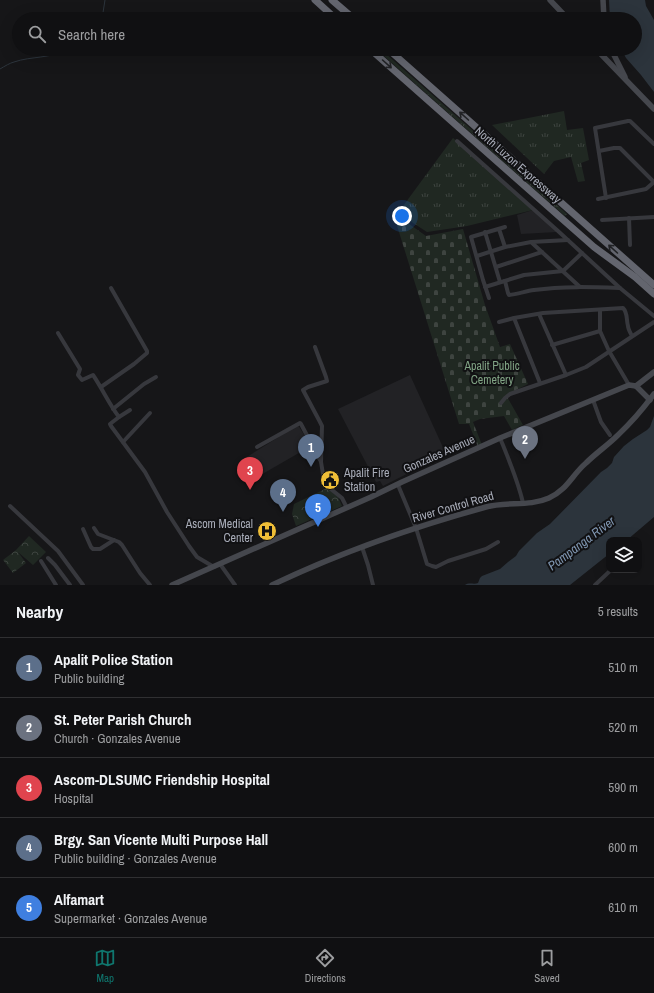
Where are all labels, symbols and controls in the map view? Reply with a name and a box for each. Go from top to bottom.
search box [12,12,642,56]
icon: search [26,23,48,45]
text: Search here [58,24,125,45]
one-way arrow [382,60,393,69]
one-way arrow [458,112,469,121]
street label: North Luzon Expressway [471,123,565,207]
your location [392,206,412,226]
one-way arrow [608,245,618,254]
park label: Apalit Public Cemetery [463,358,520,388]
pin: 2 [512,426,538,459]
street label: Gonzales Avenue [401,431,477,477]
pin: 1 [298,434,324,467]
pin: 3 [237,457,263,490]
place label: Apalit Fire Station [343,465,389,495]
public building icon: Apalit Fire Station [319,469,341,491]
pin: 4 [270,479,296,512]
street label: River Control Road [410,488,496,526]
pin: 5 [305,494,331,527]
water label: Pampanga River [544,512,619,574]
place label: Ascom Medical Center [185,516,254,546]
hospital icon: Ascom Medical Center [256,520,278,542]
map controls [606,537,642,573]
button: layers [606,537,642,573]
text: Nearby [16,600,63,623]
text: 5 results [598,603,638,620]
text: Apalit Police Station [54,649,173,670]
text: 1 [26,659,32,676]
text: 510 m [608,659,638,676]
text: Public building [54,670,125,687]
text: St. Peter Parish Church [54,709,191,730]
text: 2 [26,719,32,736]
text: 520 m [608,719,638,736]
text: Church · Gonzales Avenue [54,730,181,747]
text: Ascom-DLSUMC Friendship Hospital [54,769,270,790]
text: 3 [26,779,32,796]
text: 590 m [608,779,638,796]
text: Hospital [54,790,93,807]
text: Brgy. San Vicente Multi Purpose Hall [54,829,268,850]
text: 4 [26,839,32,856]
text: 600 m [608,839,638,856]
text: Public building · Gonzales Avenue [54,850,217,867]
text: Alfamart [54,889,104,910]
text: 5 [26,899,32,916]
text: 610 m [608,899,638,916]
text: Supermarket · Gonzales Avenue [54,910,207,927]
tab: Map [94,947,116,985]
tab: Directions [305,947,346,985]
tab: Saved [534,947,560,985]

